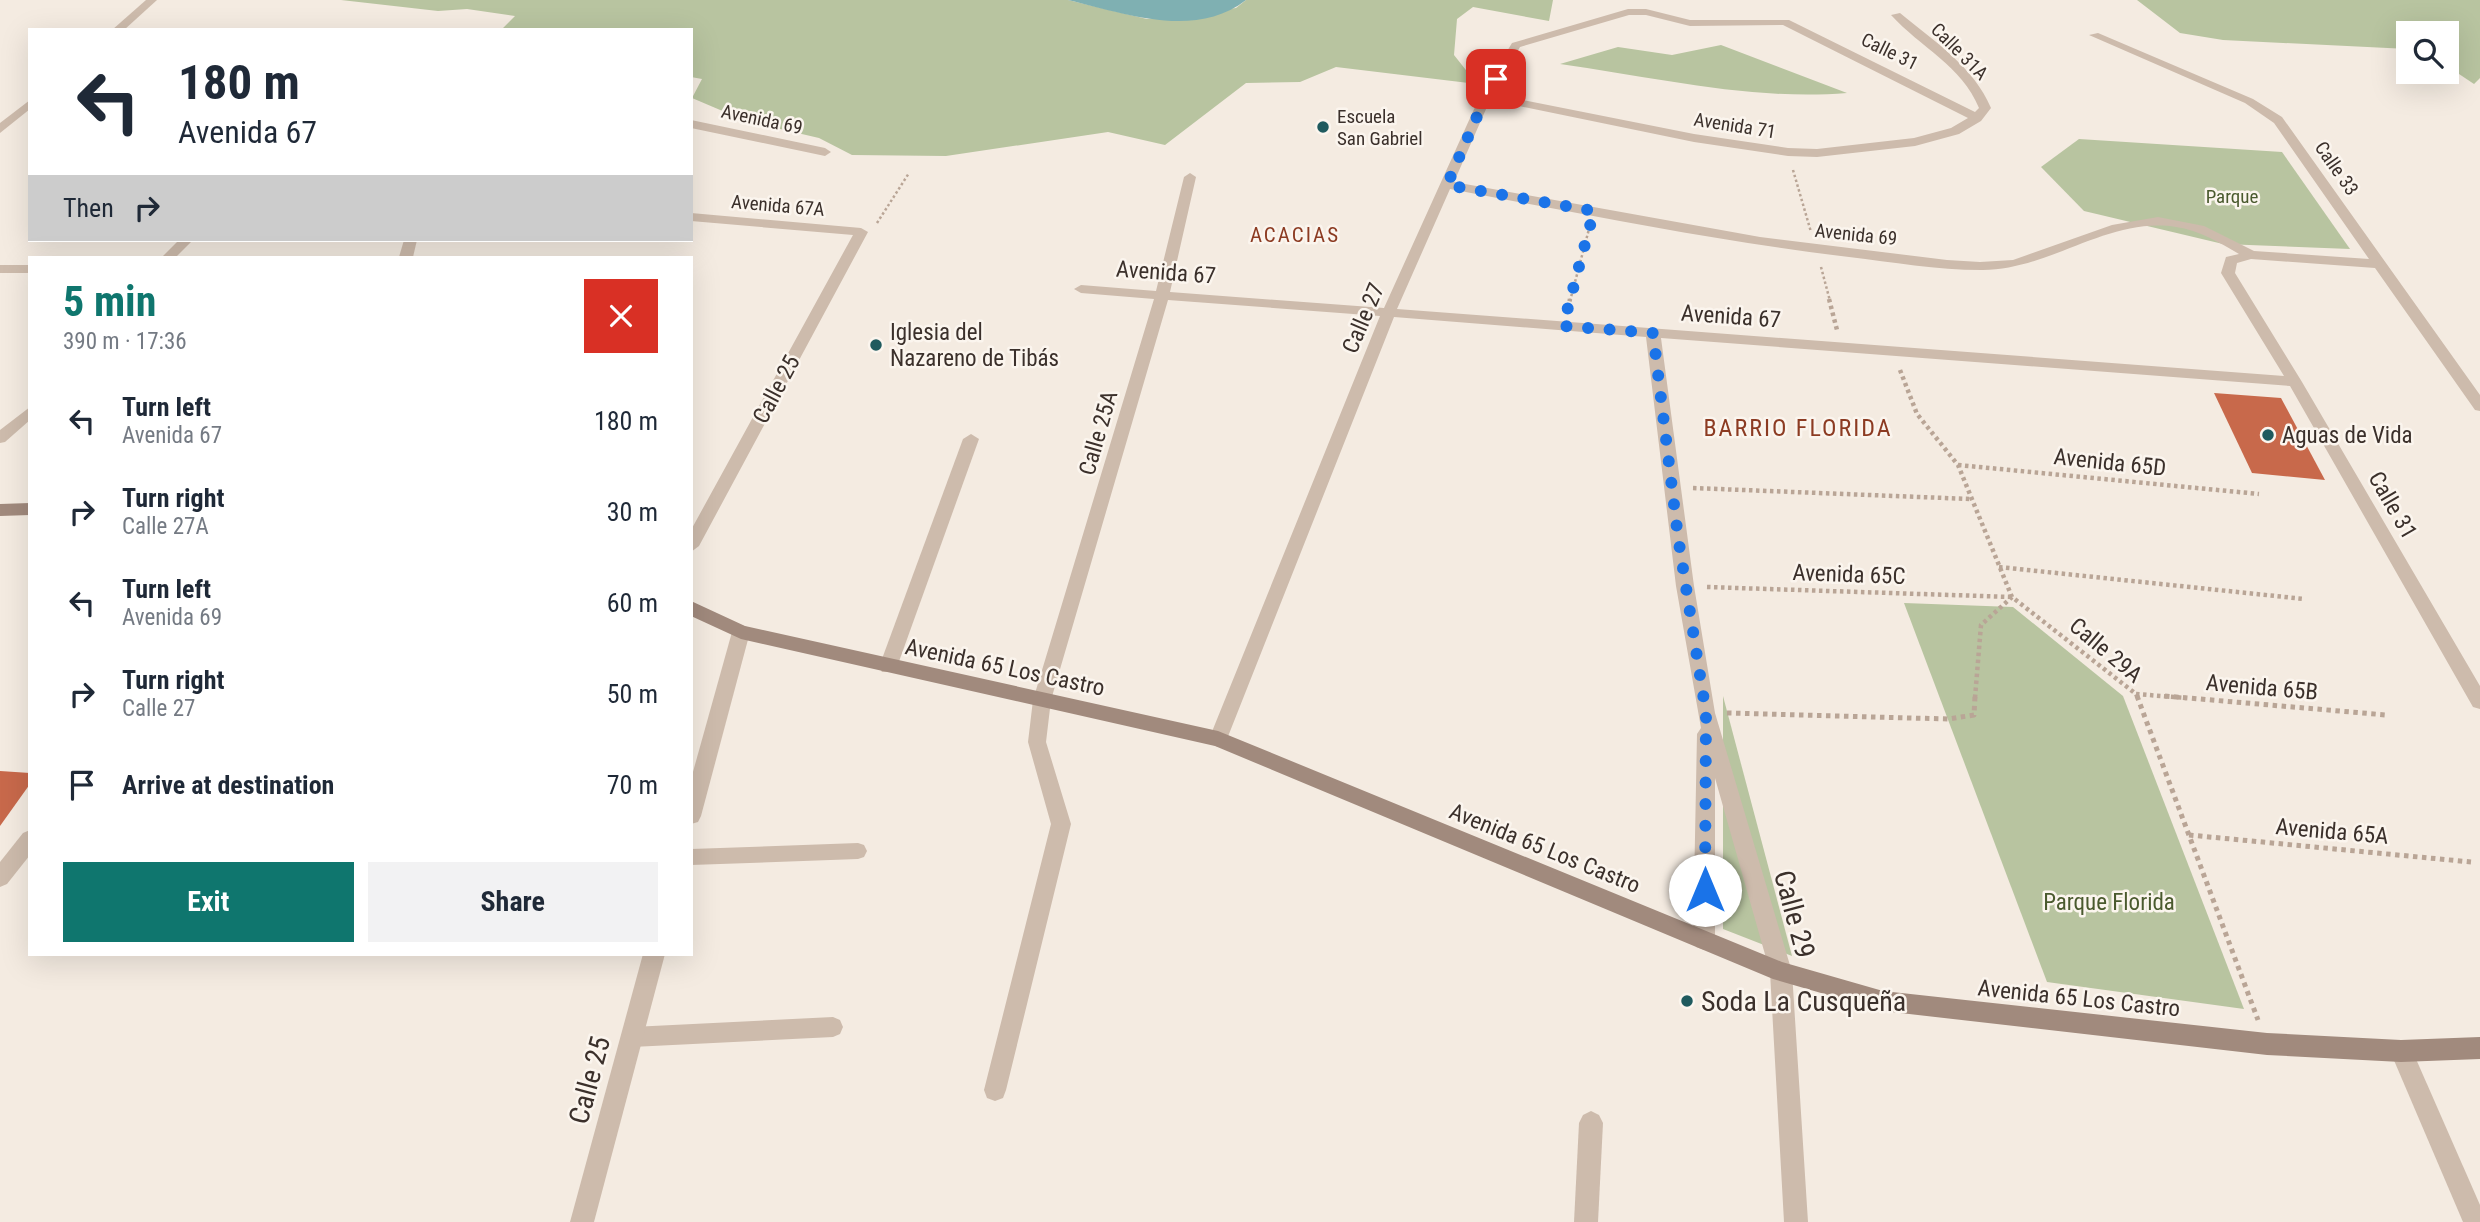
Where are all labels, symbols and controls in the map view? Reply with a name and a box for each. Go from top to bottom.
street label: Calle 31A [1926,18,1993,85]
map controls [2396,21,2459,84]
button: search [2396,21,2459,84]
street label: Calle 31 [1857,28,1922,75]
pin [1466,49,1526,109]
text: 180 m [178,54,300,111]
icon: left [63,56,154,147]
icon: arrive [1477,60,1515,98]
street label: Avenida 69 [719,100,805,139]
place label: Escuela San Gabriel [1337,105,1423,150]
street label: Avenida 71 [1692,108,1778,143]
text: Avenida 67 [178,113,317,151]
marker: Escuela San Gabriel [1315,119,1331,135]
street label: Calle 33 [2310,137,2363,200]
park label: Parque [2206,185,2258,208]
icon: right [128,189,166,227]
street label: Avenida 67A [730,190,826,221]
text: Then [63,193,114,223]
street label: Avenida 69 [1814,219,1898,250]
district label: ACACIAS [1250,223,1340,247]
street label: Avenida 67 [1115,256,1217,289]
text: 5 min [63,277,156,326]
button: close [584,279,658,353]
street label: Calle 27 [1337,279,1390,357]
street label: Avenida 67 [1680,300,1782,333]
place label: Iglesia del Nazareno de Tibás [890,319,1059,372]
text: 390 m · 17:36 [63,328,187,355]
marker: Iglesia del Nazareno de Tibás [868,337,884,353]
street label: Calle 25 [747,350,806,428]
street label: Calle 25A [1074,388,1123,479]
text: Turn left [122,392,211,422]
icon: left [63,402,101,440]
text: 180 m [594,406,658,436]
district label: BARRIO FLORIDA [1703,414,1893,442]
text: Avenida 67 [122,422,222,449]
place label: Aguas de Vida [2282,422,2413,449]
marker: Aguas de Vida [2260,427,2276,443]
street label: Avenida 65D [2052,443,2168,482]
street label: Calle 31 [2363,467,2423,544]
text: Turn right [122,483,224,513]
icon: right [63,493,101,531]
text: 30 m [607,497,658,527]
text: Calle 27A [122,513,209,540]
street label: Avenida 65C [1792,559,1906,590]
text: Turn left [122,574,211,604]
icon: left [63,584,101,622]
text: 60 m [607,588,658,618]
text: Avenida 69 [122,604,222,631]
street label: Calle 29A [2064,612,2148,689]
street label: Avenida 65 Los Castro [903,633,1107,702]
text: Turn right [122,665,224,695]
street label: Avenida 65B [2205,669,2319,706]
icon: right [63,675,101,713]
text: 50 m [607,679,658,709]
text: Calle 27 [122,695,195,722]
icon: arrive [63,766,101,804]
text: Arrive at destination [122,770,334,800]
text: 70 m [607,770,658,800]
street label: Avenida 65 Los Castro [1446,798,1644,899]
street label: Avenida 65A [2274,813,2390,850]
position arrow [1668,853,1742,927]
button: Exit [63,862,354,942]
button: Share [368,862,658,942]
street label: Calle 29 [1767,867,1822,962]
park label: Parque Florida [2043,889,2175,916]
street label: Avenida 65 Los Castro [1976,974,2181,1023]
place label: Soda La Cusqueña [1701,985,1906,1018]
marker: Soda La Cusqueña [1679,993,1695,1009]
street label: Calle 25 [562,1033,617,1128]

